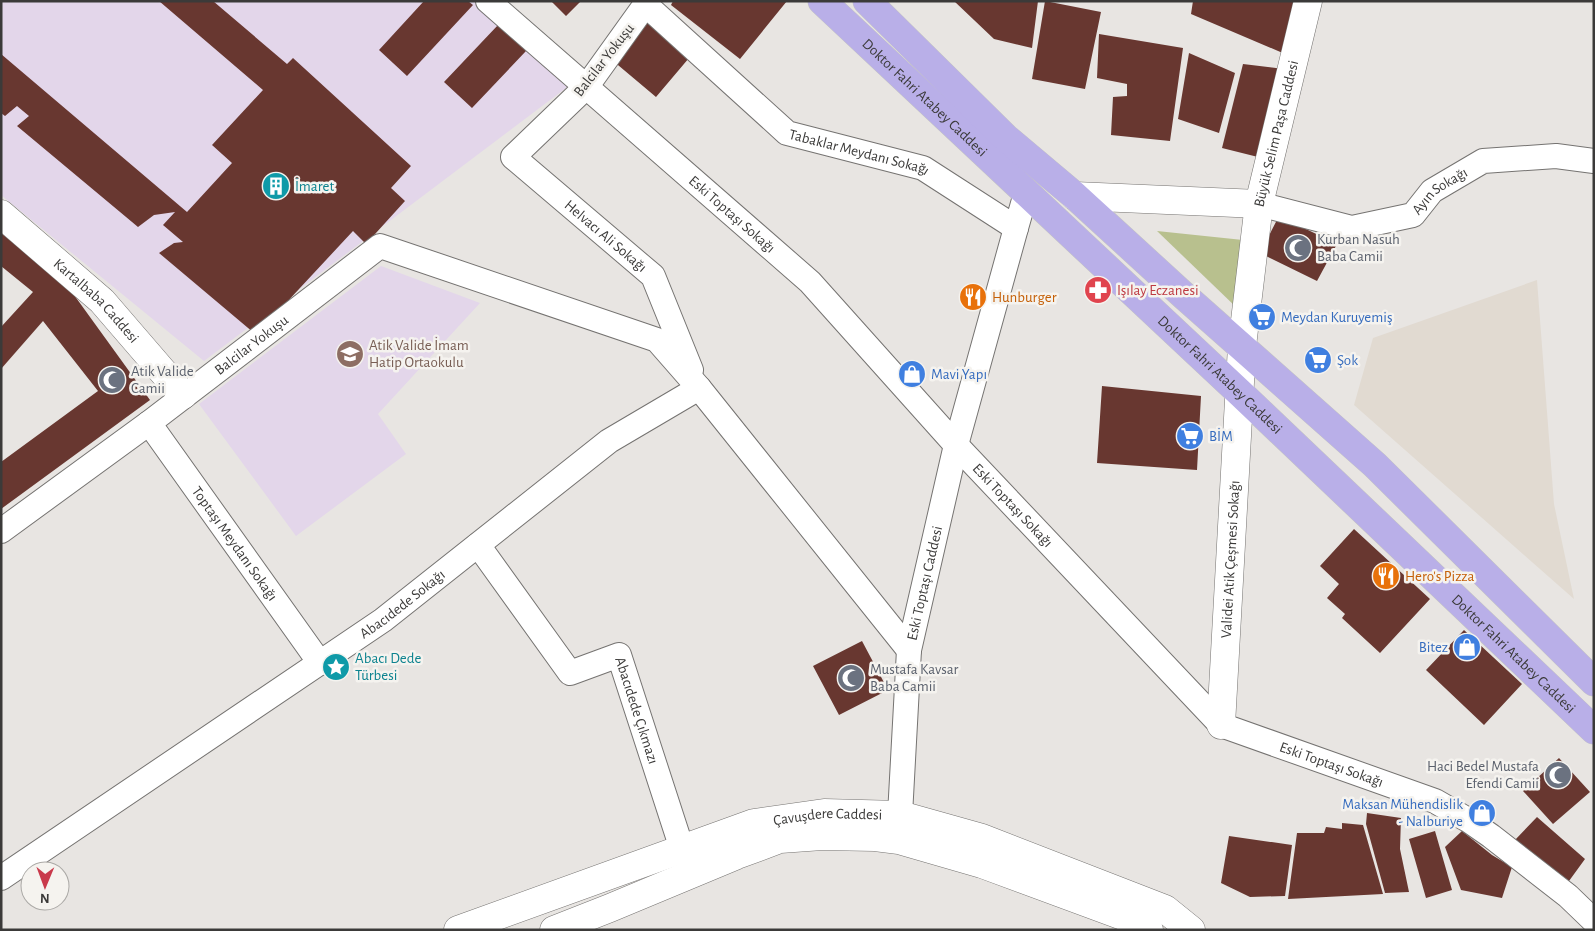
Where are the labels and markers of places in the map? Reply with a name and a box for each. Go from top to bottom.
building icon: İmaret [261,171,291,201]
place label: İmaret [295,177,334,194]
place label: Kurban Nasuh Baba Camii [1317,232,1400,264]
mosque icon: Kurban Nasuh Baba Camii [1283,233,1313,263]
pharmacy icon: Işılay Eczanesi [1083,275,1113,305]
restaurant icon: Hunburger [958,282,988,312]
place label: Işılay Eczanesi [1117,283,1199,298]
place label: Hunburger [992,290,1057,305]
supermarket icon: Meydan Kuruyemiş [1247,302,1277,332]
place label: Meydan Kuruyemiş [1281,310,1392,325]
place label: Atik Valide İmam Hatip Ortaokulu [369,336,469,370]
school or university icon: Atik Valide İmam Hatip Ortaokulu [335,339,365,369]
supermarket icon: Şok [1303,345,1333,375]
place label: Şok [1337,353,1358,368]
shop icon: Mavi Yapı [897,359,927,389]
place label: Atik Valide Camii [131,364,194,396]
mosque icon: Atik Valide Camii [97,365,127,395]
place label: Mavi Yapı [931,367,987,382]
supermarket icon: BİM [1175,421,1205,451]
place label: BİM [1209,427,1233,444]
restaurant icon: Hero's Pizza [1371,561,1401,591]
place label: Hero's Pizza [1405,569,1475,584]
shop icon: Bitez [1452,632,1482,662]
place label: Bitez [1419,640,1448,655]
place label: Abacı Dede Türbesi [355,651,422,683]
place icon: Abacı Dede Türbesi [321,652,351,682]
place label: Mustafa Kavsar Baba Camii [870,662,959,694]
mosque icon: Mustafa Kavsar Baba Camii [836,663,866,693]
place label: Haci Bedel Mustafa Efendi Camii [1427,759,1539,791]
mosque icon: Haci Bedel Mustafa Efendi Camii [1543,760,1573,790]
place label: Maksan Mühendislik - Nalburiye [1342,797,1463,829]
shop icon: Maksan Mühendislik - Nalburiye [1467,798,1497,828]

